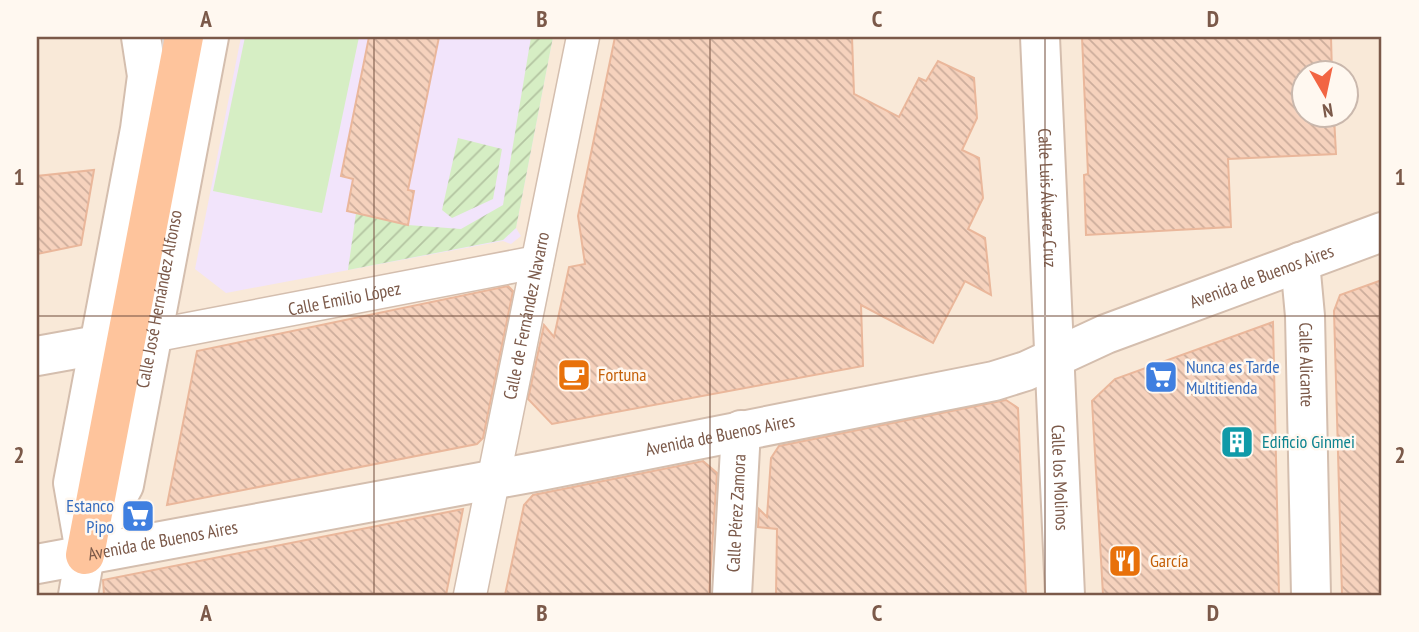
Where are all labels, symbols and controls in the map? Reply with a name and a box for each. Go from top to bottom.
text: A [199,4,212,33]
text: B [536,4,548,33]
text: C [872,4,883,33]
text: D [1207,4,1219,33]
north arrow [1290,60,1360,130]
text: N [1321,98,1335,123]
street label: Calle Luis Álvarez Cruz [1033,128,1062,268]
text: 1 [14,162,25,191]
text: 1 [1395,162,1406,191]
street label: Calle José Hernández Alfonso [131,208,187,390]
street label: Calle de Fernández Navarro [498,230,554,401]
street label: Avenida de Buenos Aires [1186,239,1337,313]
street label: Calle Emilio López [286,276,403,321]
street label: Calle Alicante [1294,322,1319,407]
place label: Nunca es Tarde Multitienda [1186,355,1280,399]
cafe icon: Fortuna [555,356,593,394]
supermarket icon: Nunca es Tarde Multitienda [1142,358,1180,396]
place label: Fortuna [598,363,646,386]
street label: Avenida de Buenos Aires [643,409,797,461]
building icon: Edificio Ginmei [1218,423,1256,461]
street label: Calle los Molinos [1046,424,1074,531]
place label: Edificio Ginmei [1262,430,1355,453]
text: 2 [14,440,25,469]
text: 2 [1395,440,1406,469]
street label: Calle Pérez Zamora [721,453,751,573]
place label: Estanco Pipo [66,494,114,538]
supermarket icon: Estanco Pipo [119,497,157,535]
street label: Avenida de Buenos Aires [86,515,240,565]
restaurant icon: García [1106,542,1144,580]
place label: García [1150,549,1189,572]
text: A [199,598,212,627]
text: B [536,598,548,627]
text: C [872,598,883,627]
text: D [1207,598,1219,627]

